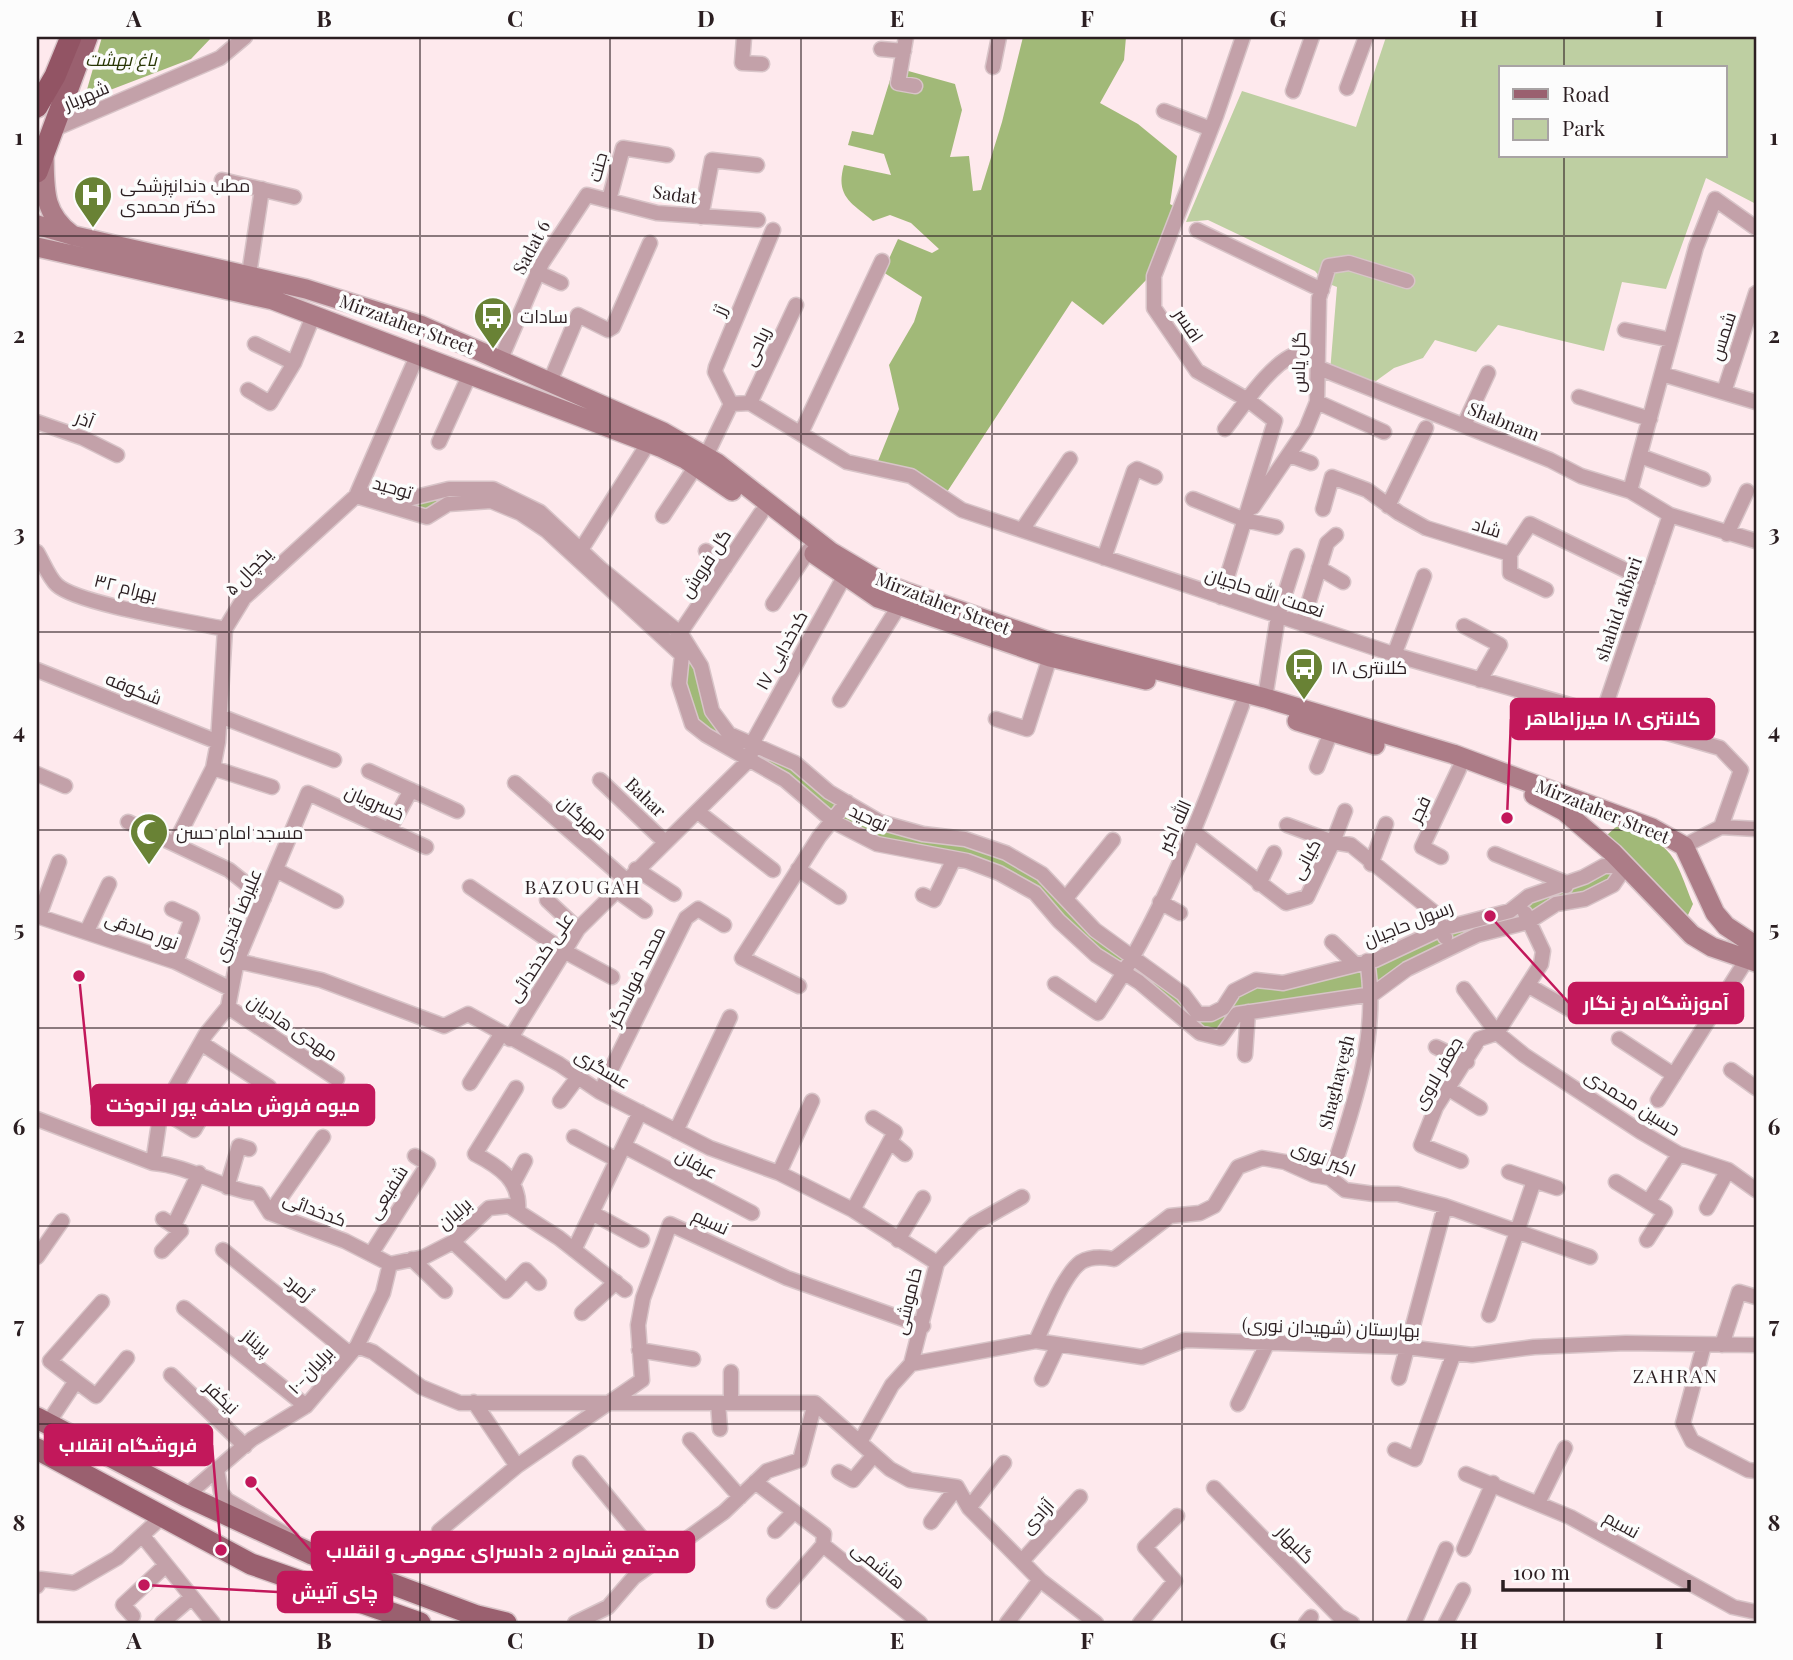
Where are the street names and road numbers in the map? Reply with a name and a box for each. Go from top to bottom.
street label: شهریار [59,75,112,116]
street label: جنت [582,149,612,185]
street label: Sadat [651,179,699,209]
street label: Sadat 6 [507,216,555,278]
street label: Mirzataher Street [336,288,478,360]
street label: رُز [706,300,732,320]
street label: افسر [1168,302,1209,347]
street label: شمس [1703,309,1741,363]
street label: ریاحی [737,322,775,370]
street label: گل یاس [1285,331,1311,393]
street label: Shabnam [1465,396,1543,446]
street label: آذر [71,404,98,434]
street label: توحید [370,470,416,504]
street label: شاد [1470,511,1504,543]
street label: گل فروش [674,524,736,602]
street label: یخچال ۵ [219,542,278,601]
street label: shahid akbari [1589,554,1647,664]
street label: نعمت الله حاجیان [1202,561,1328,623]
street label: Mirzataher Street [872,566,1014,640]
street label: بهرام ۳۲ [92,568,160,607]
street label: کدخدایی ۱۷ [749,606,813,694]
street label: شکوفه [102,666,166,710]
street label: Bahar [620,772,672,822]
street label: Mirzataher Street [1533,773,1674,849]
street label: خسرویان [342,778,408,826]
street label: مهرگان [553,789,613,845]
street label: فجر [1402,792,1436,827]
street label: الله اکبر [1151,796,1196,857]
street label: توحید [846,798,892,836]
street label: کیانی [1284,835,1326,883]
street label: علیرضا قدیری [207,865,267,965]
street label: رسول حاجیان [1360,894,1456,952]
street label: نور صادقی [102,906,182,954]
street label: علی کدخدائی [501,908,579,1006]
street label: محمد فولادگر [601,922,670,1031]
street label: مهدی هادیان [243,988,343,1066]
street label: Shaghayegh [1313,1032,1359,1132]
street label: جعفر لاوی [1407,1032,1467,1114]
street label: عسگری [571,1042,635,1094]
street label: حسین محمدی [1581,1063,1685,1141]
street label: اکبر نوری [1288,1134,1360,1182]
street label: عرفان [672,1142,722,1184]
street label: شفیعی [361,1161,413,1223]
street label: کدخدائی [280,1186,350,1232]
street label: برلیان [432,1192,476,1234]
street label: نسیم [689,1202,733,1241]
street label: خاموشی [887,1265,927,1337]
street label: زُمرد [280,1268,319,1306]
street label: بهارستان (شهیدان نوری) [1241,1312,1421,1342]
street label: پریناز [236,1322,276,1362]
street label: ۱۰-برلیان [282,1341,338,1399]
street label: نیکفر [199,1374,244,1419]
street label: آزادی [1015,1493,1059,1539]
street label: نسیم [1599,1504,1644,1544]
street label: گلبهار [1271,1519,1320,1568]
street label: هاشمی [847,1536,911,1594]

